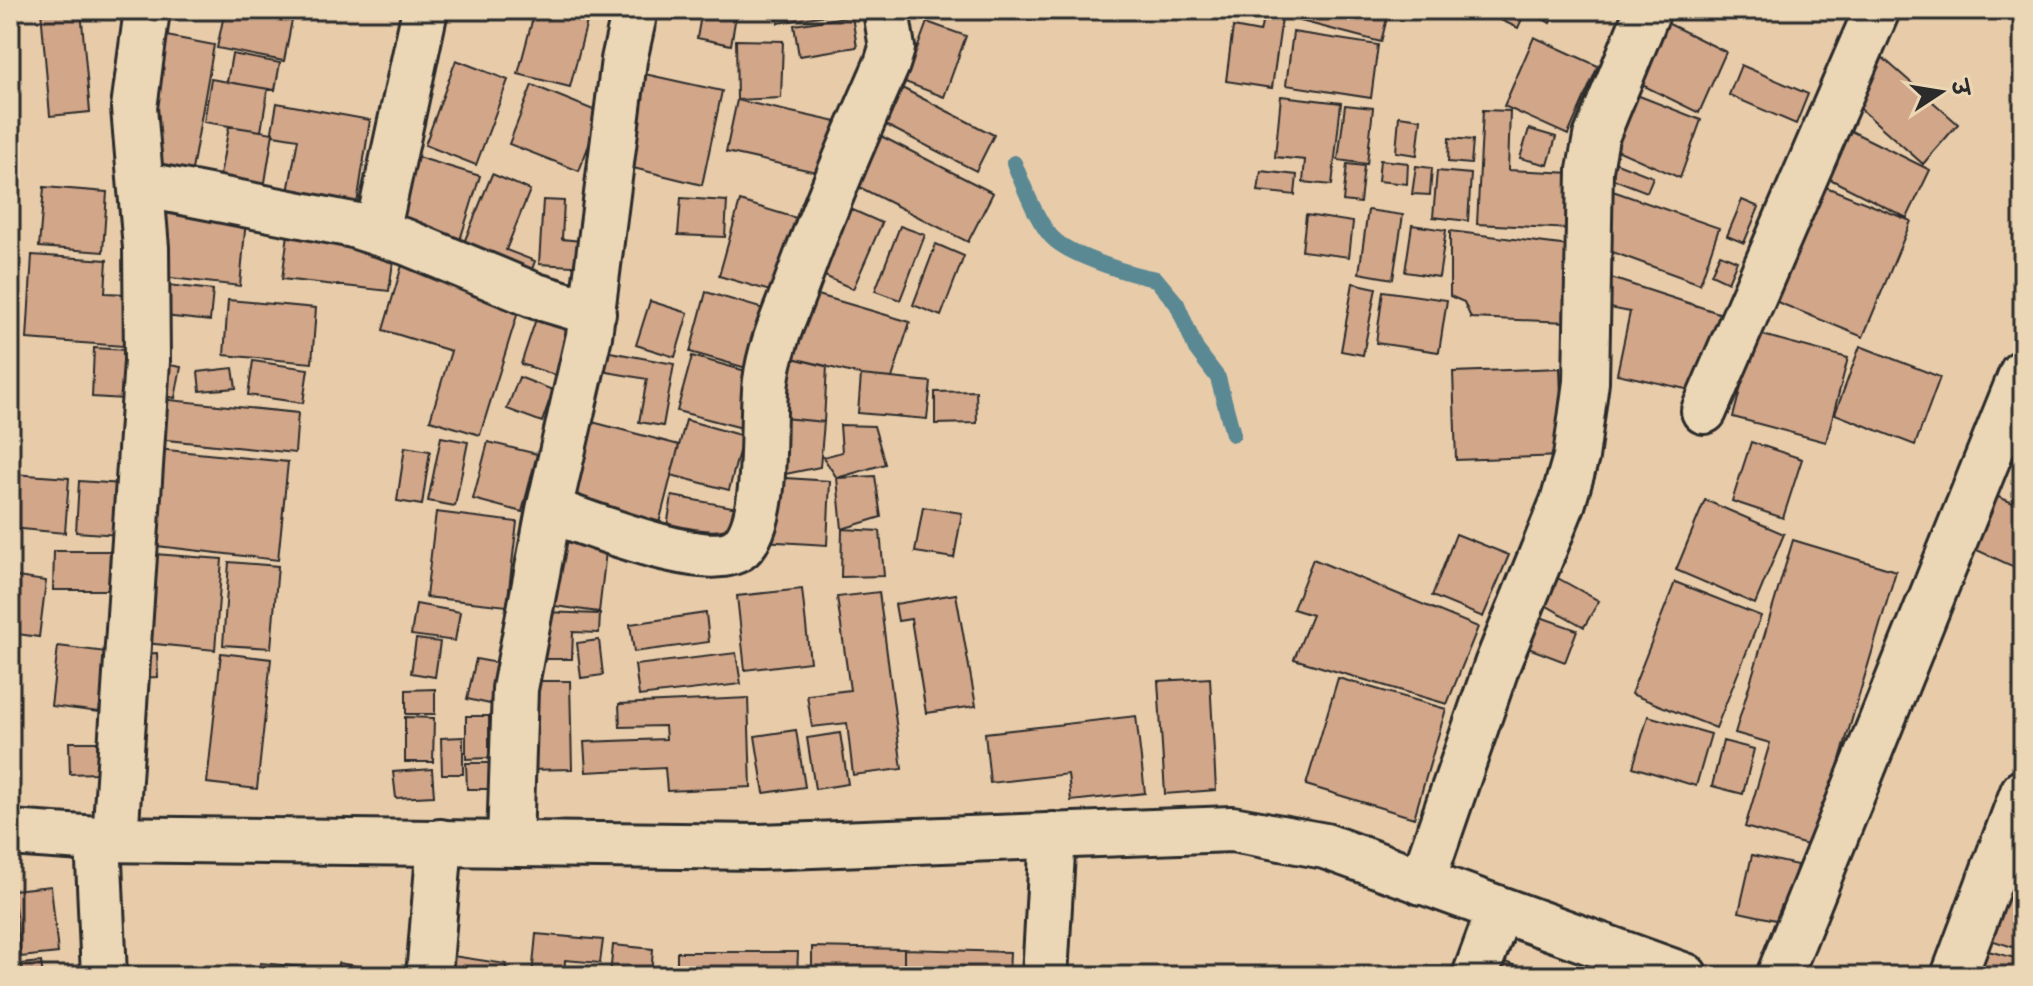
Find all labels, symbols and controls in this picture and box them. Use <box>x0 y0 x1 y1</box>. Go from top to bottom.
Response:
north arrow <box>1901 52 1981 132</box>
text: उ <box>1944 76 1975 100</box>

